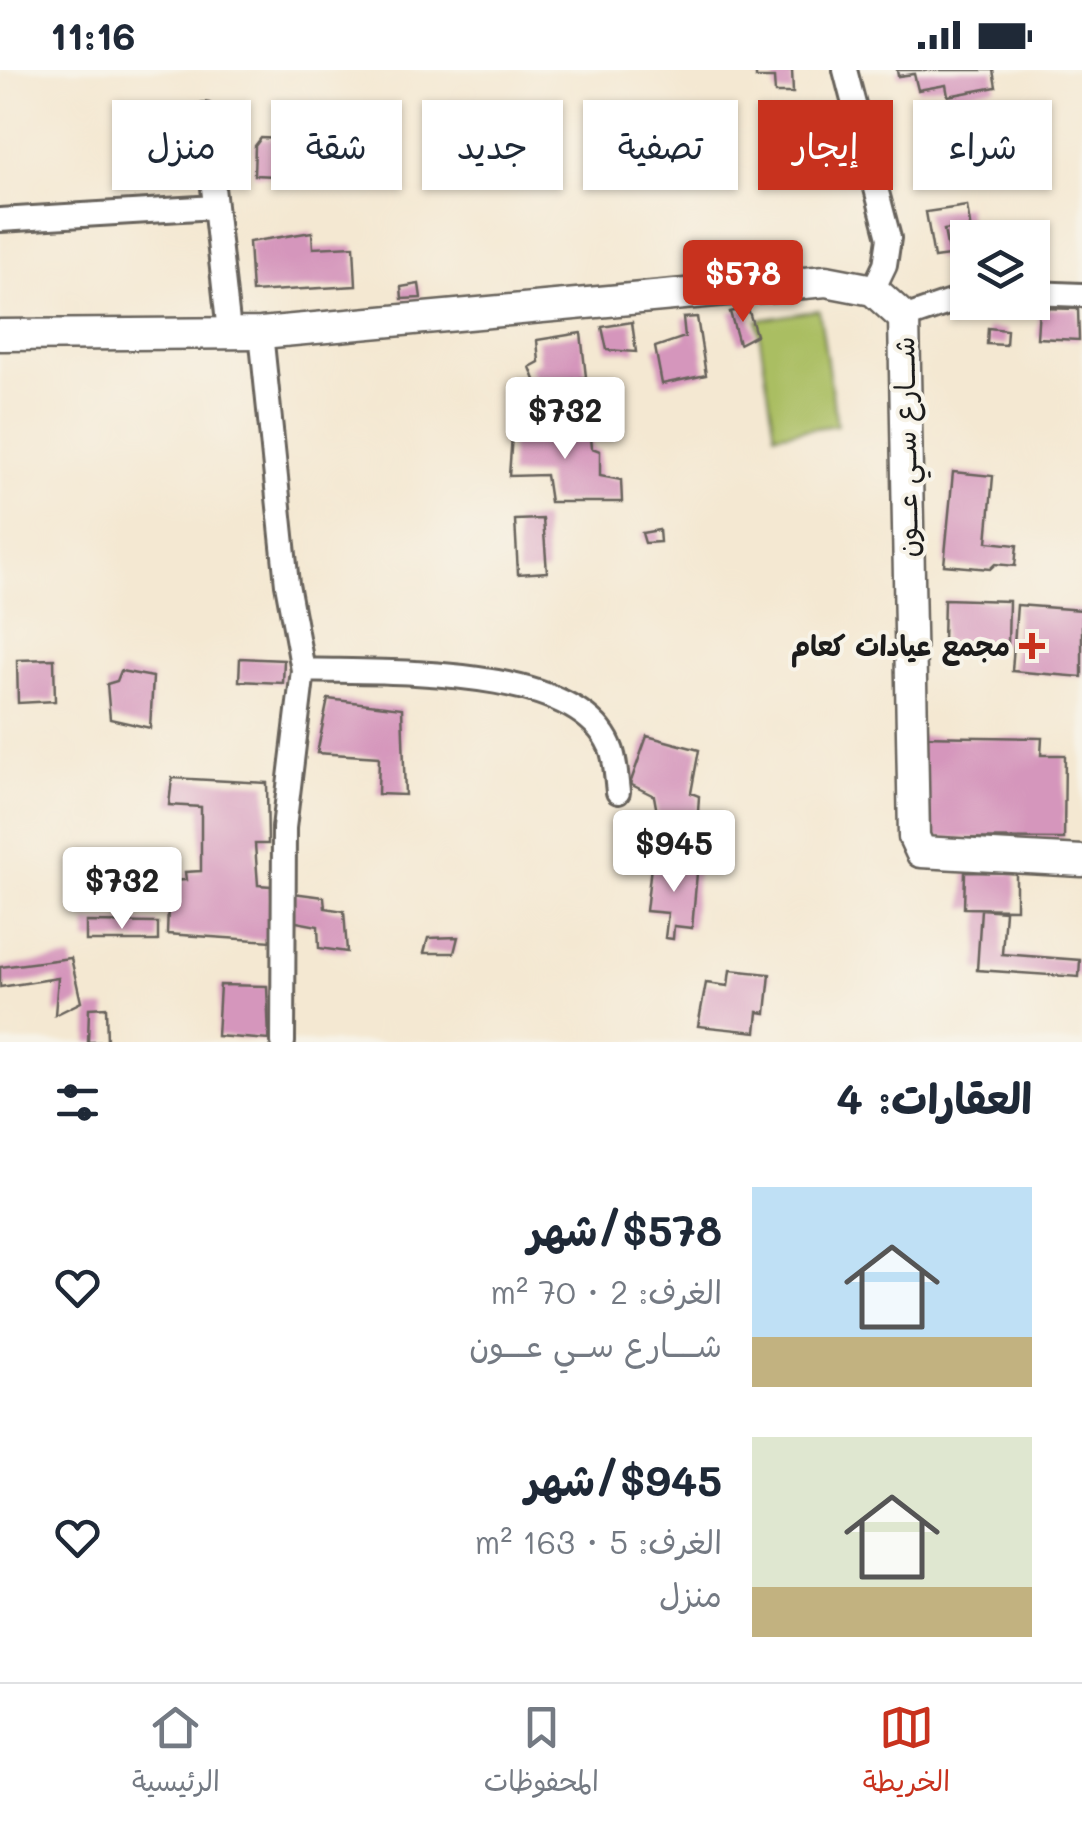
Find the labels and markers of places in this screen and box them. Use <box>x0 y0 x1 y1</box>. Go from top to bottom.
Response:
pin: $578 <box>684 240 802 325</box>
pin: $732 <box>506 377 624 462</box>
place label: مجمع عيادات كعام <box>791 627 1010 668</box>
marker: مجمع عيادات كعام <box>1019 633 1045 659</box>
pin: $945 <box>615 810 733 895</box>
pin: $732 <box>63 847 181 932</box>

